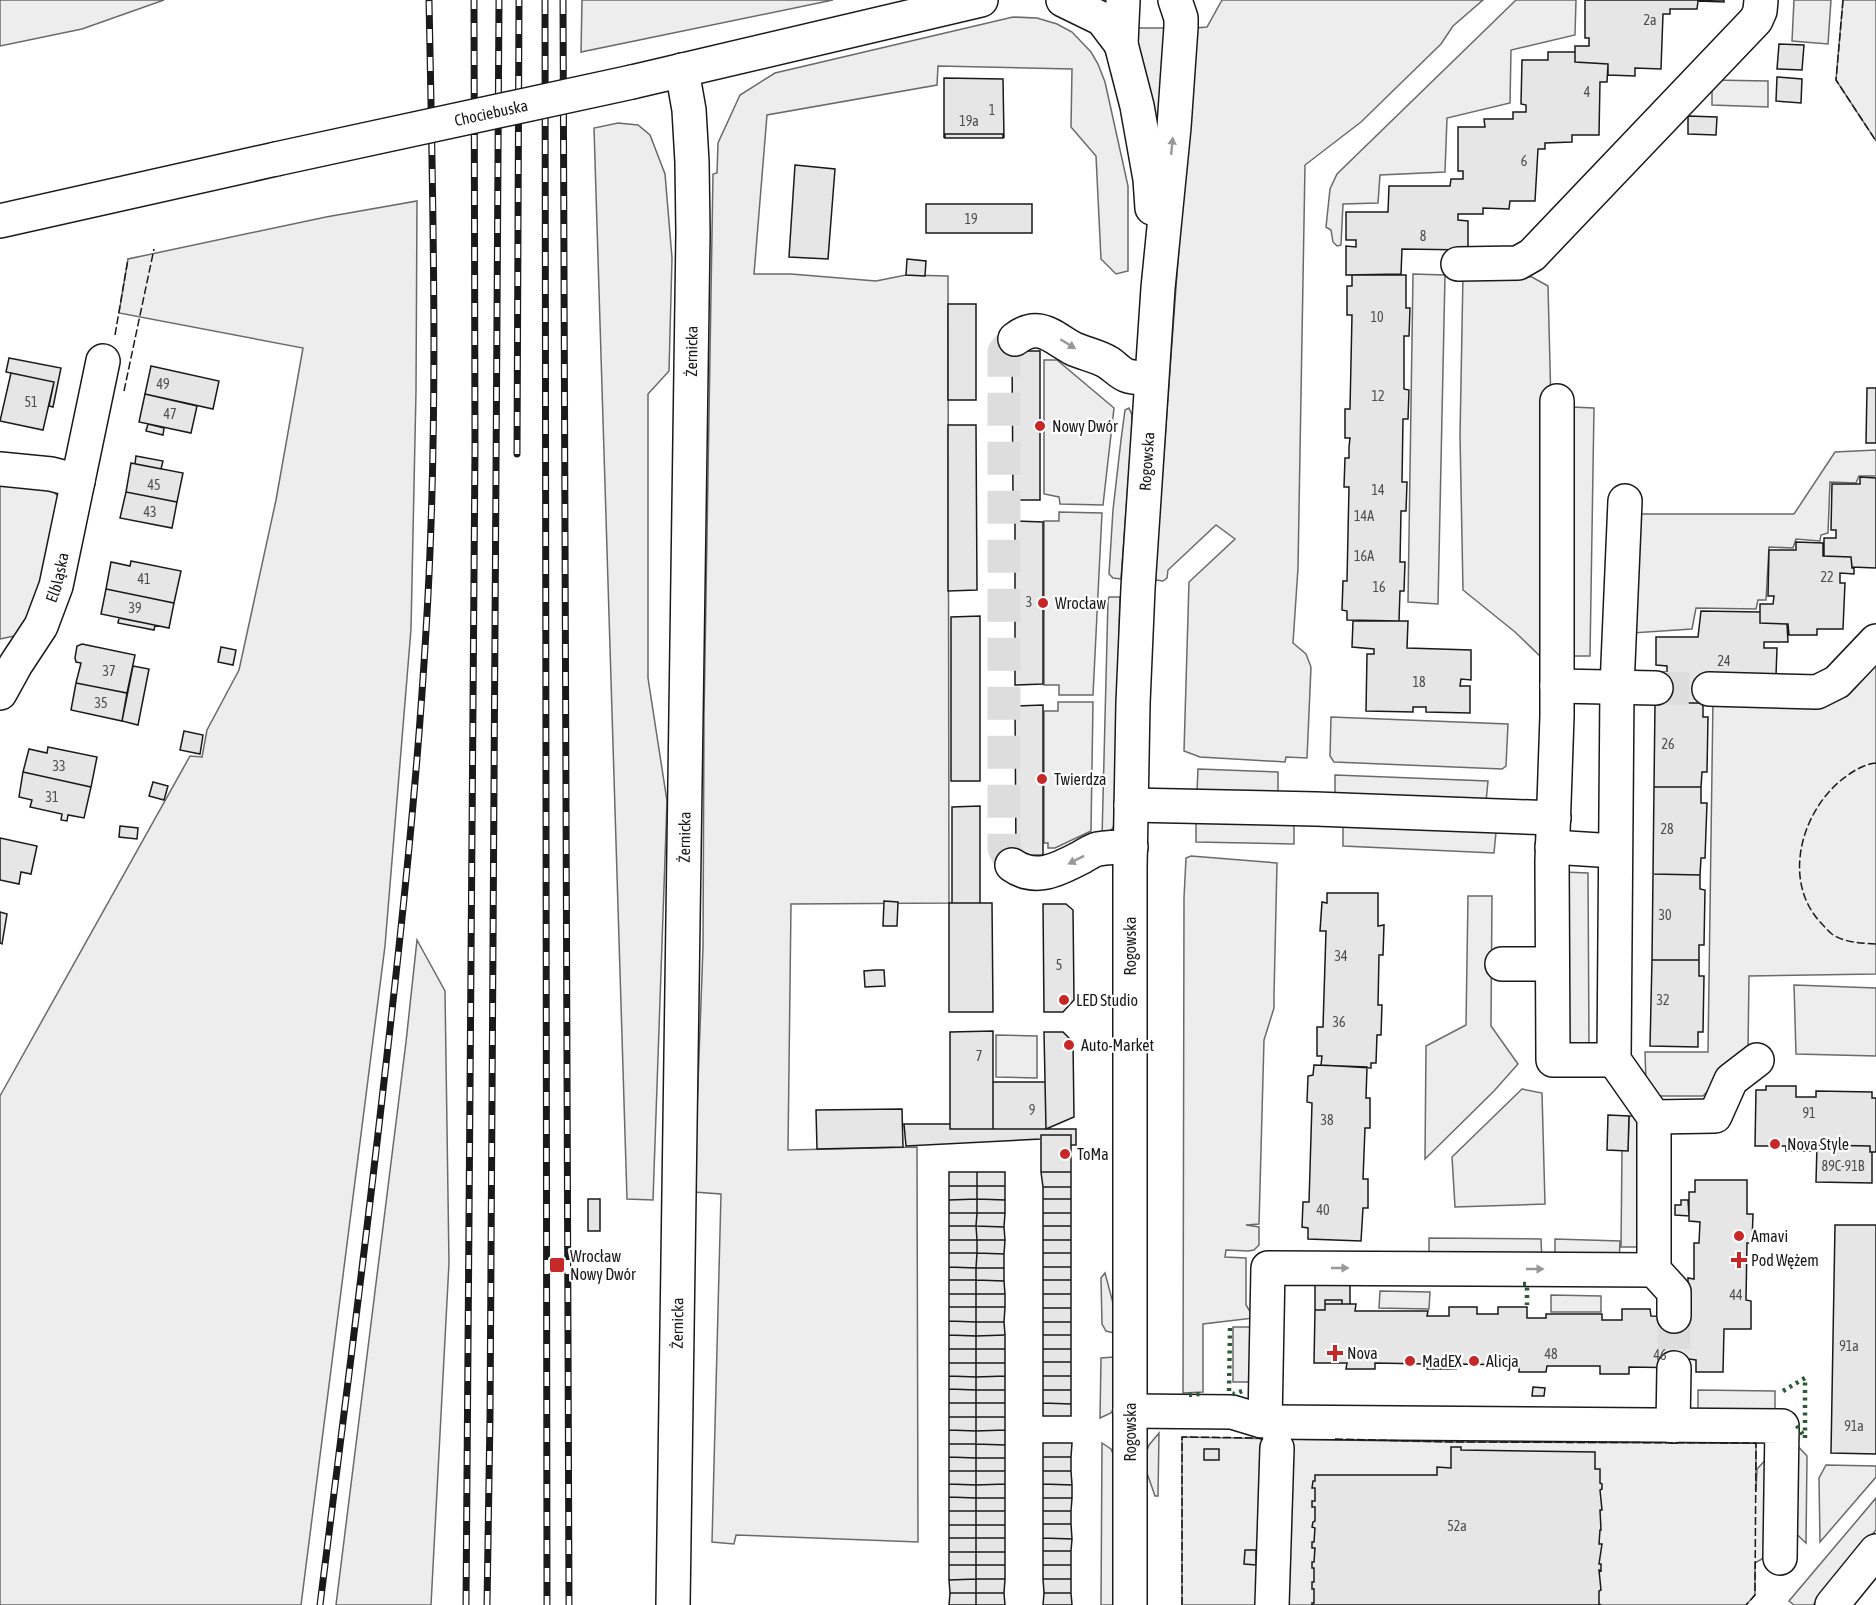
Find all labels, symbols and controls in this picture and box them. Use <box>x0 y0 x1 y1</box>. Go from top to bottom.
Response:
house number: 2a <box>1643 12 1657 28</box>
house number: 4 <box>1584 84 1591 100</box>
street label: Chociebuska <box>453 96 530 129</box>
house number: 1 <box>989 102 995 118</box>
house number: 19a <box>959 113 979 129</box>
one-way arrow <box>1167 137 1177 156</box>
house number: 6 <box>1521 153 1528 169</box>
house number: 19 <box>964 211 978 227</box>
house number: 8 <box>1420 228 1427 244</box>
house number: 10 <box>1370 309 1384 325</box>
street label: Żernicka <box>682 325 701 377</box>
one-way arrow <box>1060 339 1076 350</box>
house number: 49 <box>156 376 170 392</box>
house number: 12 <box>1371 388 1385 404</box>
house number: 51 <box>24 394 38 410</box>
house number: 47 <box>163 406 177 422</box>
place label: Nowy Dwór <box>1052 417 1118 436</box>
marker: Nowy Dwór <box>1033 419 1047 433</box>
street label: Rogowska <box>1135 431 1157 492</box>
house number: 45 <box>147 477 161 493</box>
house number: 14 <box>1371 482 1385 498</box>
house number: 43 <box>143 504 157 520</box>
house number: 14A <box>1354 508 1374 524</box>
house number: 16A <box>1354 548 1374 564</box>
street label: Elbląska <box>42 551 72 605</box>
house number: 22 <box>1820 569 1834 585</box>
house number: 41 <box>137 571 151 587</box>
house number: 16 <box>1372 579 1386 595</box>
house number: 3 <box>1026 594 1032 610</box>
place label: Wrocław <box>1055 594 1106 612</box>
marker: Wrocław <box>1036 596 1050 610</box>
house number: 39 <box>128 600 142 616</box>
house number: 24 <box>1717 653 1731 669</box>
house number: 37 <box>102 663 116 679</box>
house number: 18 <box>1412 674 1426 690</box>
house number: 35 <box>94 695 108 711</box>
house number: 26 <box>1661 736 1675 752</box>
house number: 33 <box>52 758 66 774</box>
place label: Twierdza <box>1054 770 1106 788</box>
marker: Twierdza <box>1035 772 1049 786</box>
house number: 31 <box>45 789 59 805</box>
street label: Żernicka <box>675 811 694 863</box>
house number: 28 <box>1660 821 1674 837</box>
one-way arrow <box>1067 855 1084 865</box>
house number: 30 <box>1658 907 1672 923</box>
street label: Rogowska <box>1121 916 1140 976</box>
house number: 34 <box>1334 948 1348 964</box>
house number: 5 <box>1056 957 1062 973</box>
place label: LED Studio <box>1076 991 1138 1009</box>
house number: 32 <box>1656 992 1670 1008</box>
marker: LED Studio <box>1057 993 1071 1007</box>
house number: 36 <box>1332 1014 1346 1030</box>
place label: Auto-Market <box>1081 1036 1154 1054</box>
marker: Auto-Market <box>1062 1038 1076 1052</box>
house number: 7 <box>976 1048 982 1064</box>
house number: 9 <box>1029 1102 1035 1118</box>
house number: 91 <box>1802 1105 1816 1121</box>
house number: 38 <box>1320 1112 1334 1128</box>
place label: Nova Style <box>1787 1135 1849 1154</box>
marker: Nova Style <box>1768 1137 1782 1151</box>
place label: ToMa <box>1077 1145 1109 1163</box>
marker: ToMa <box>1058 1147 1072 1161</box>
house number: 89C-91B <box>1822 1158 1865 1174</box>
house number: 40 <box>1316 1202 1330 1218</box>
place label: Amavi <box>1751 1227 1788 1245</box>
marker: Amavi <box>1732 1229 1746 1243</box>
place label: Wrocław Nowy Dwór <box>570 1247 636 1284</box>
place label: Pod Wężem <box>1751 1251 1819 1270</box>
marker: Pod Wężem <box>1732 1253 1746 1267</box>
marker: Wrocław Nowy Dwór <box>548 1256 566 1274</box>
one-way arrow <box>1331 1263 1350 1273</box>
one-way arrow <box>1526 1264 1545 1274</box>
house number: 44 <box>1729 1287 1743 1303</box>
street label: Żernicka <box>668 1297 686 1349</box>
house number: 91a <box>1839 1338 1859 1354</box>
place label: Nova <box>1347 1344 1378 1362</box>
marker: Nova <box>1328 1346 1342 1360</box>
house number: 48 <box>1544 1346 1558 1362</box>
house number: 46 <box>1653 1347 1667 1363</box>
place label: MadEX <box>1422 1352 1463 1370</box>
place label: Alicja <box>1486 1352 1519 1371</box>
marker: MadEX <box>1403 1354 1417 1368</box>
marker: Alicja <box>1467 1354 1481 1368</box>
street label: Rogowska <box>1121 1402 1140 1462</box>
house number: 91a <box>1844 1418 1864 1434</box>
house number: 52a <box>1447 1518 1467 1534</box>

